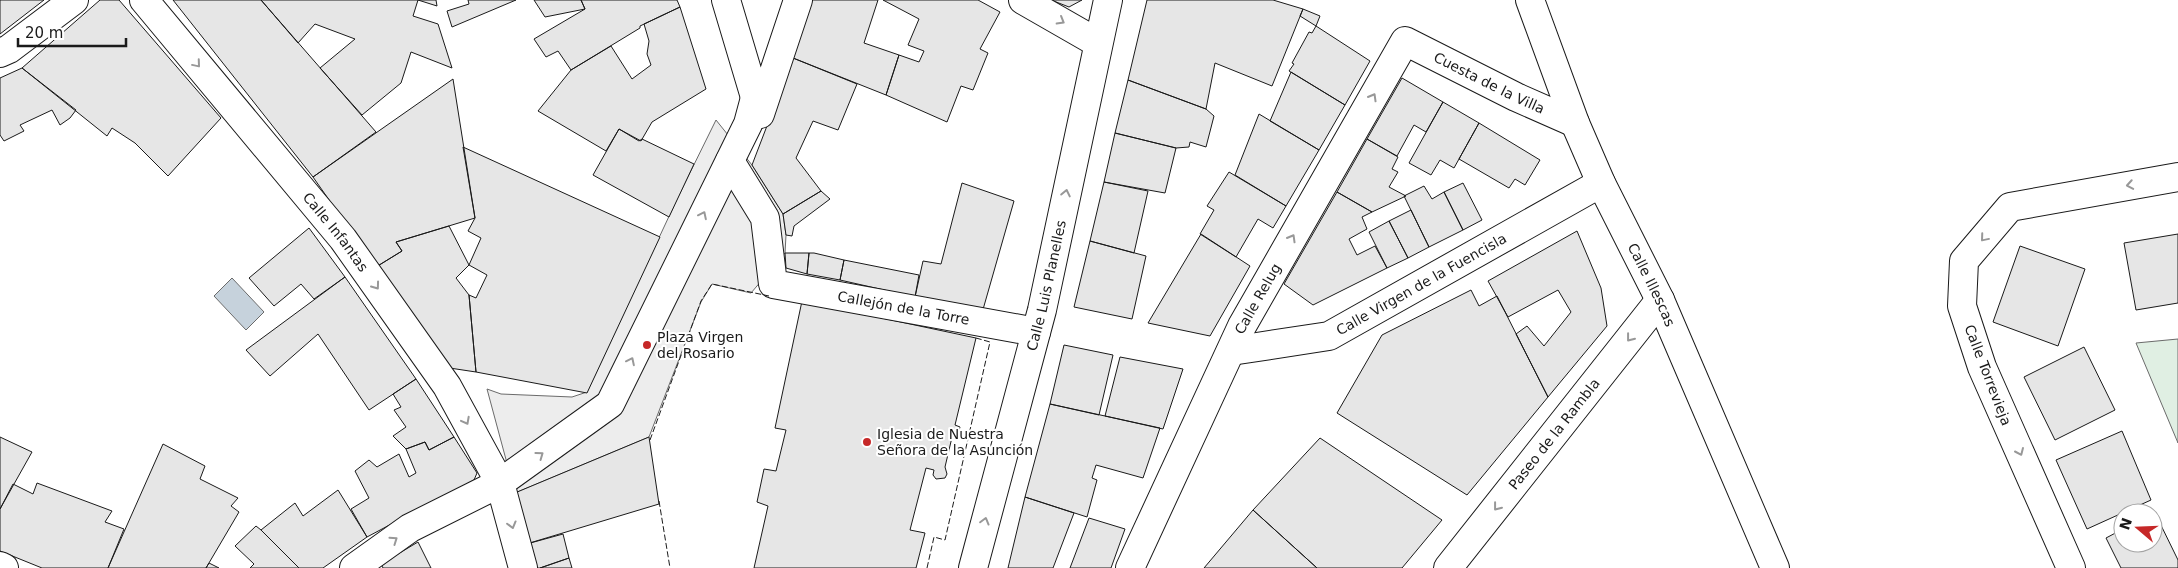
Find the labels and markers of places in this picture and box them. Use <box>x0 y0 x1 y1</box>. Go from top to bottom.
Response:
place label: Plaza Virgen del Rosario <box>657 329 743 361</box>
marker: Plaza Virgen del Rosario <box>641 339 653 351</box>
place label: Iglesia de Nuestra Señora de la Asunción <box>877 426 1033 458</box>
marker: Iglesia de Nuestra Señora de la Asunción <box>861 436 873 448</box>

